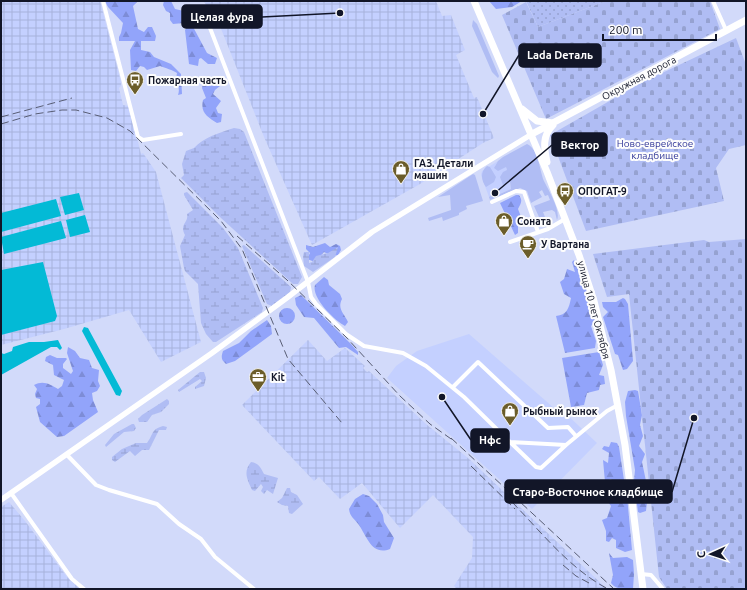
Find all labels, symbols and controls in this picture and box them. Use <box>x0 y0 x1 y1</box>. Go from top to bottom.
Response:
callout: Целая фура <box>182 5 262 28</box>
text: Целая фура <box>190 11 254 23</box>
scale bar <box>603 16 716 42</box>
text: 200 m <box>609 23 642 36</box>
callout: Lada Dеталь <box>519 44 601 67</box>
text: Lada Dеталь <box>527 49 593 61</box>
street label: Окружная дорога <box>600 54 678 102</box>
bus stop icon: Пожарная часть <box>125 70 145 95</box>
place label: Пожарная часть <box>148 75 227 86</box>
callout: Вектор <box>552 133 607 156</box>
park label: Ново-еврейское кладбище <box>617 138 693 161</box>
text: Вектор <box>561 139 600 151</box>
place label: ГАЗ. Детали машин <box>414 158 473 181</box>
shop icon: ГАЗ. Детали машин <box>391 159 411 184</box>
bus stop icon: ОПОГАТ-9 <box>555 181 575 206</box>
place label: ОПОГАТ-9 <box>578 186 627 197</box>
shop icon: Соната <box>494 211 514 236</box>
place label: Соната <box>517 216 551 227</box>
cafe icon: У Вартана <box>518 234 538 259</box>
place label: У Вартана <box>541 239 590 250</box>
street label: улица 10 лет Октября <box>576 260 612 360</box>
office icon: Kit <box>248 367 268 392</box>
place label: Kit <box>271 372 286 383</box>
shop icon: Рыбный рынок <box>500 401 520 426</box>
place label: Рыбный рынок <box>523 406 598 417</box>
callout: Нфс <box>471 429 509 452</box>
text: Нфс <box>479 434 502 446</box>
callout: Старо-Восточное кладбище <box>505 480 672 503</box>
text: Старо-Восточное кладбище <box>513 486 663 498</box>
north arrow <box>691 534 731 574</box>
text: С <box>695 551 707 558</box>

